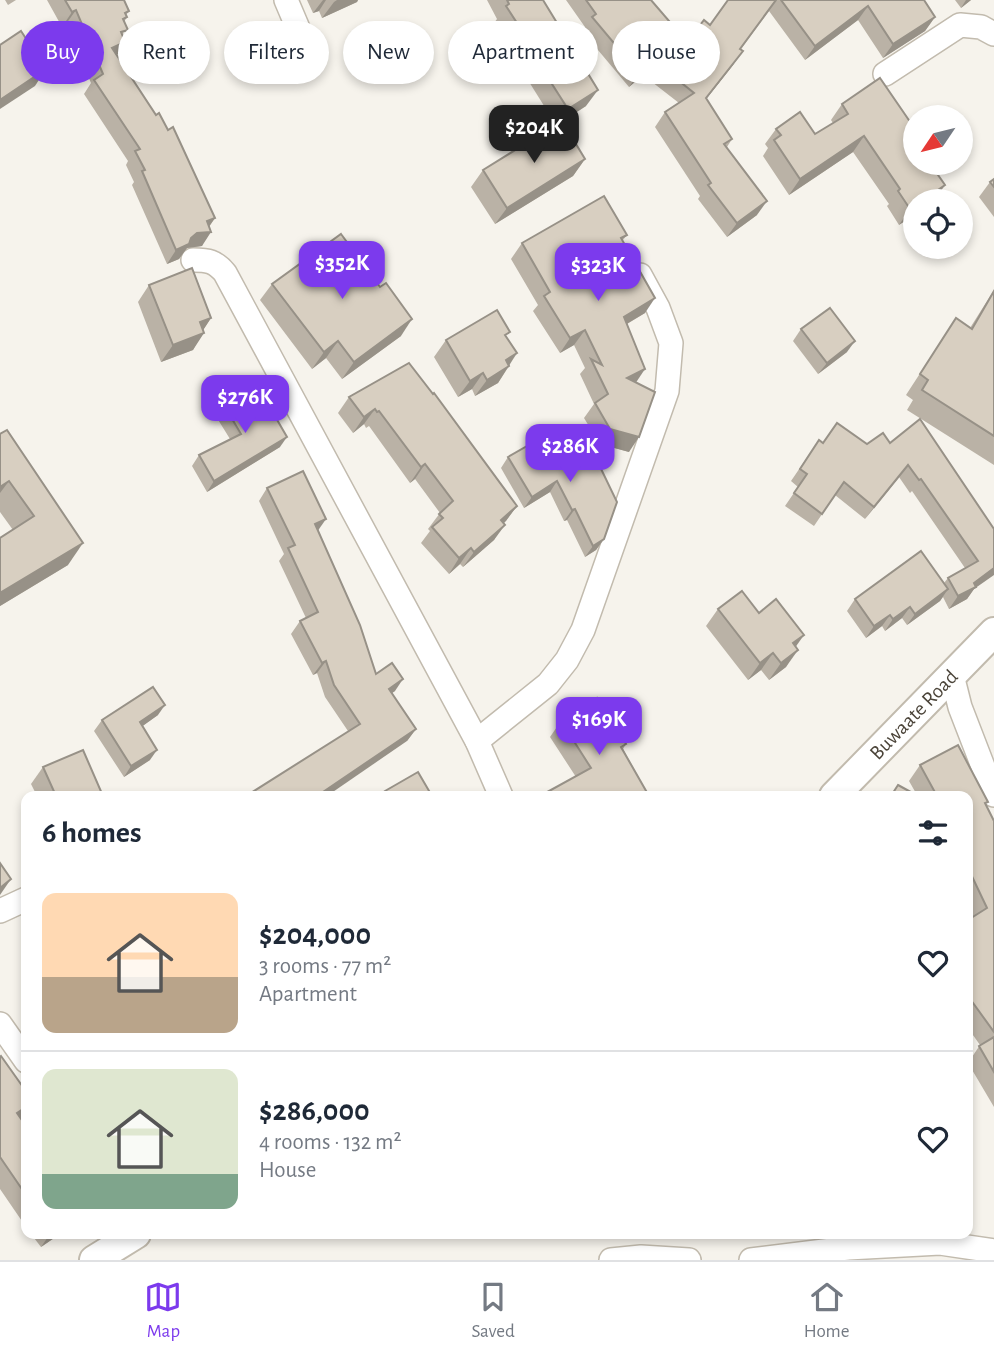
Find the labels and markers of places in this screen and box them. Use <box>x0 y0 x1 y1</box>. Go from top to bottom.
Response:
pin: $204K <box>485 106 583 165</box>
pin: $352K <box>293 242 391 301</box>
pin: $323K <box>549 244 647 303</box>
pin: $276K <box>196 376 294 435</box>
pin: $286K <box>521 424 619 484</box>
pin: $169K <box>550 698 648 757</box>

